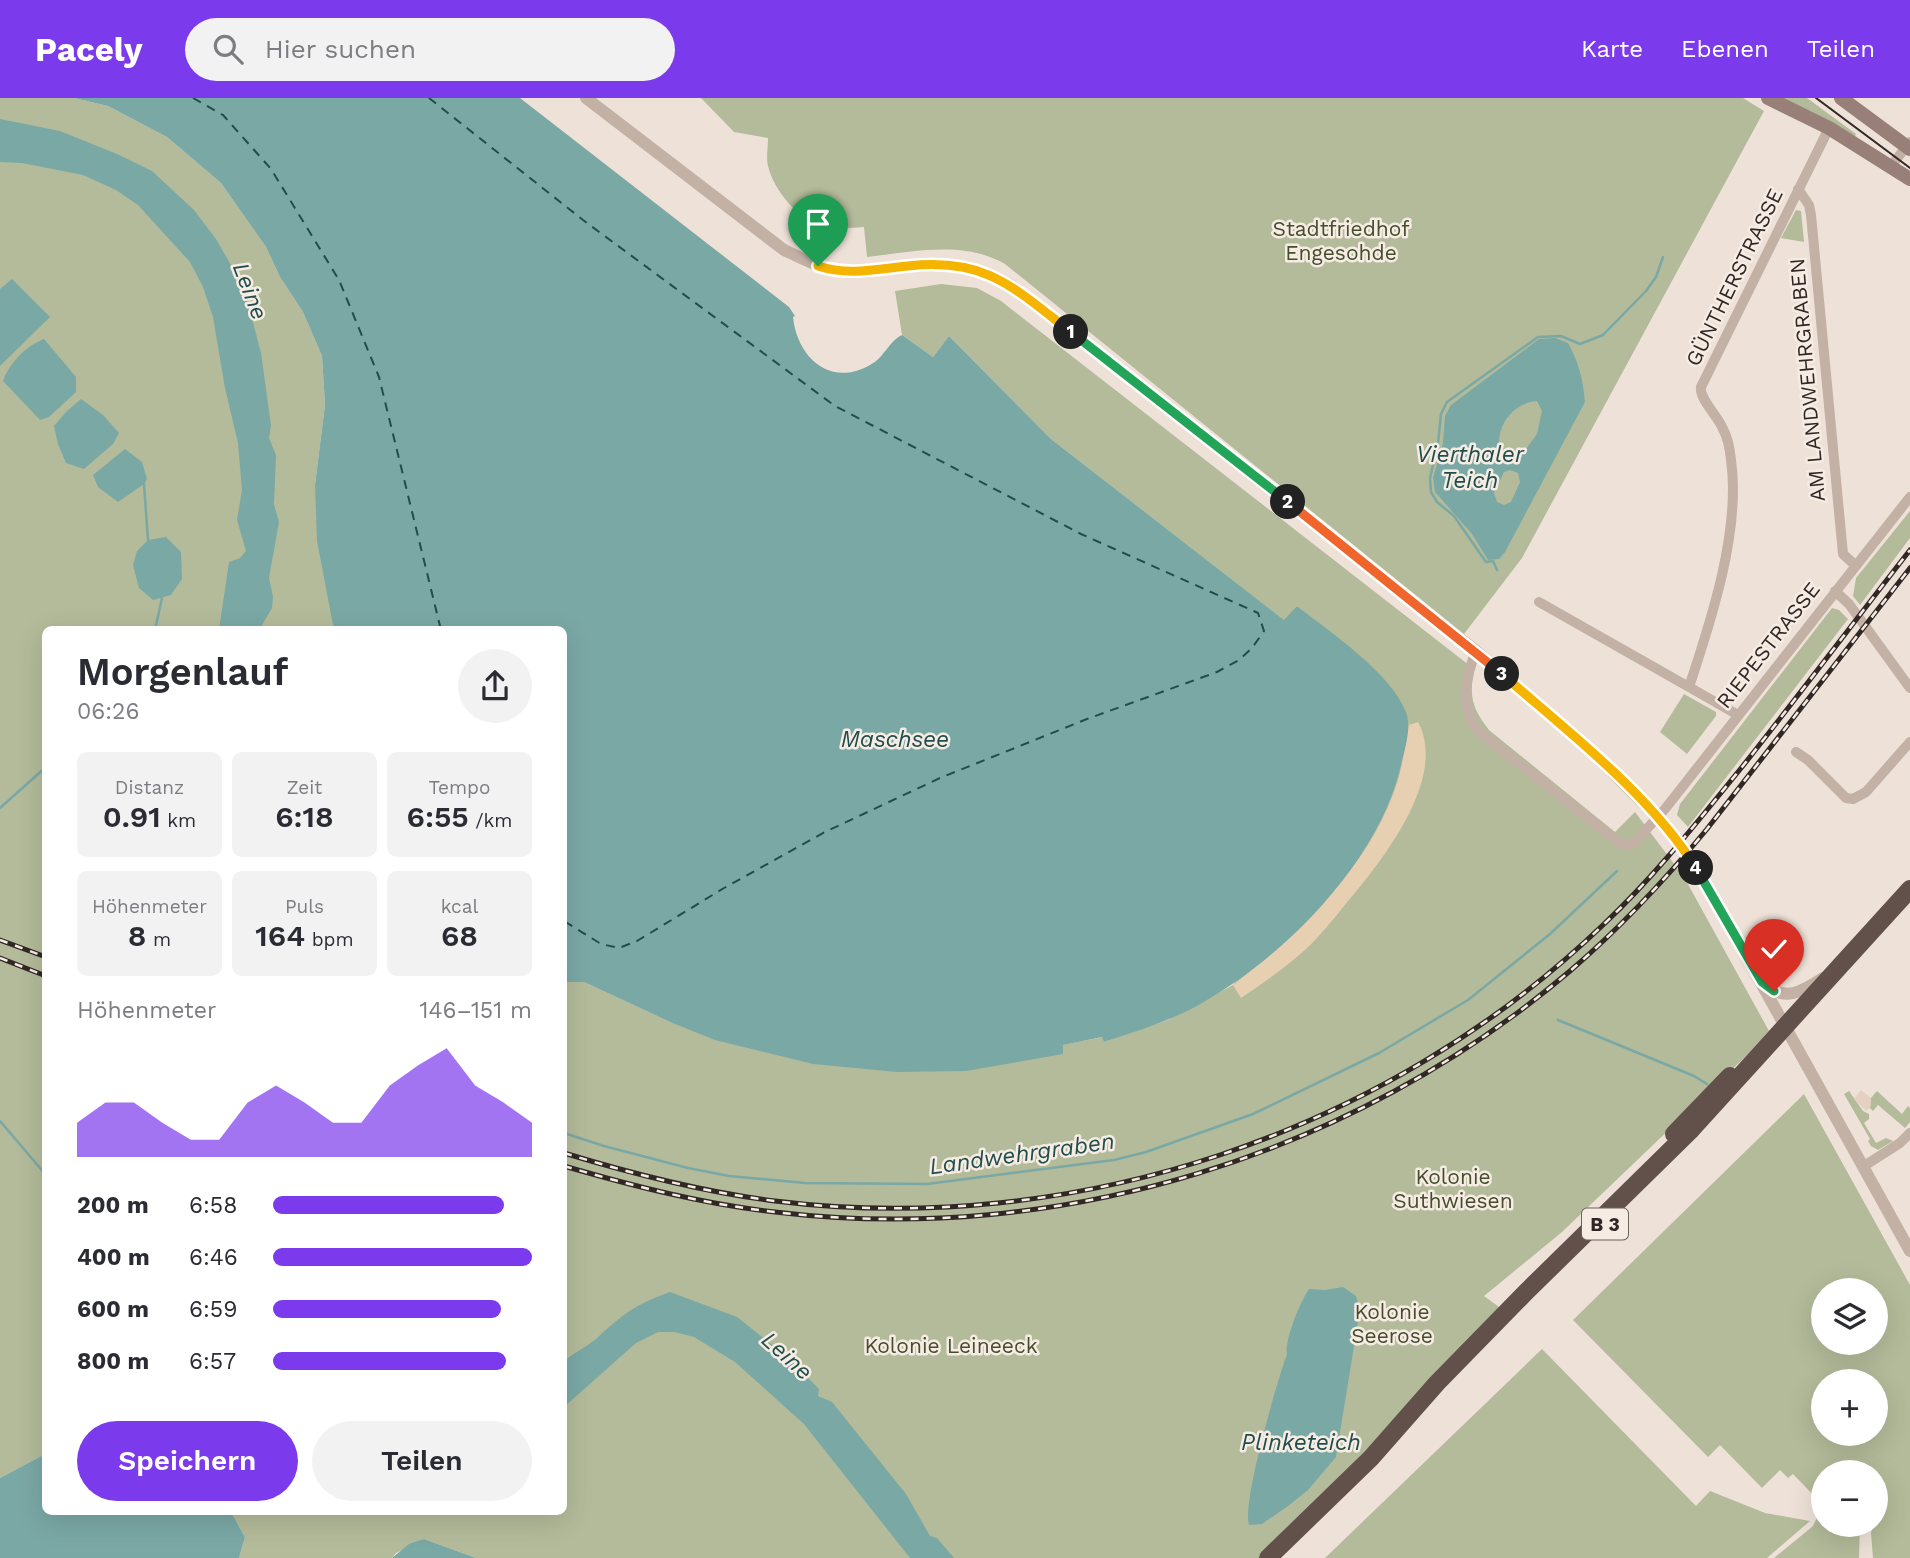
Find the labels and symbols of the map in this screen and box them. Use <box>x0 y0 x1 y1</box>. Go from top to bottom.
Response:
street label: GÜNTHERSTRASSE <box>1680 184 1788 370</box>
pin <box>788 194 848 266</box>
park label: Stadtfriedhof Engesohde <box>1272 216 1410 265</box>
street label: AM LANDWEHRGRABEN <box>1784 257 1830 503</box>
water label: Leine <box>227 259 273 323</box>
pin: 1 <box>1054 314 1088 350</box>
water label: Vierthaler Teich <box>1416 441 1525 494</box>
pin: 2 <box>1270 484 1306 520</box>
street label: RIEPESTRASSE <box>1711 577 1825 713</box>
pin: 3 <box>1484 656 1520 692</box>
water label: Maschsee <box>841 726 949 753</box>
pin: 4 <box>1678 850 1714 886</box>
pin <box>1744 919 1804 991</box>
water label: Landwehrgraben <box>928 1128 1116 1180</box>
park label: Kolonie Suthwiesen <box>1393 1164 1513 1213</box>
road number: B 3 <box>1582 1208 1628 1240</box>
park label: Kolonie Seerose <box>1351 1299 1433 1348</box>
water label: Leine <box>756 1326 818 1386</box>
park label: Kolonie Leineeck <box>864 1333 1038 1358</box>
water label: Plinketeich <box>1241 1429 1361 1456</box>

